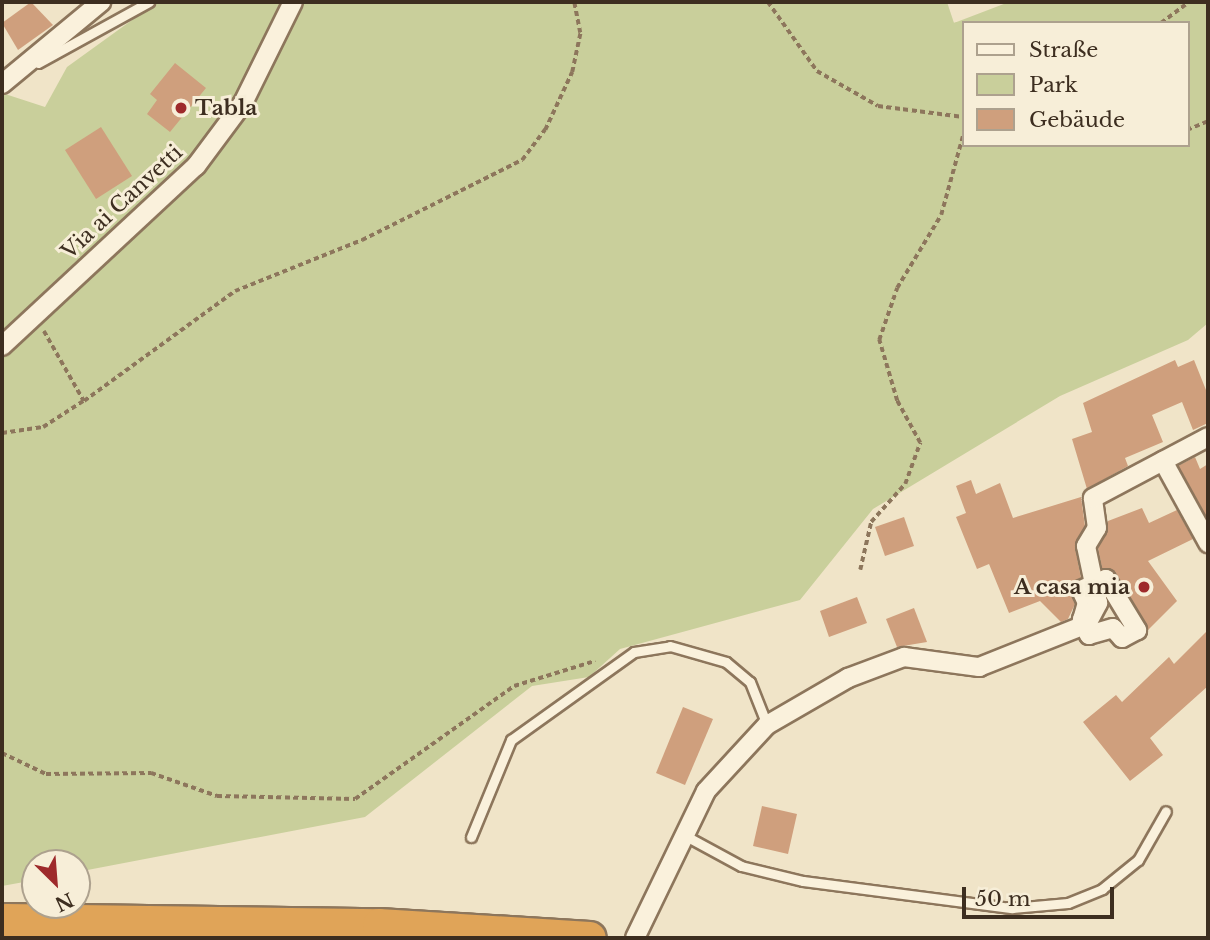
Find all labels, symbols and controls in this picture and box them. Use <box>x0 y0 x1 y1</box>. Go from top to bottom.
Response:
legend <box>962 21 1189 147</box>
text: Straße <box>1029 37 1098 63</box>
text: Park <box>1029 72 1078 98</box>
place label: Tabla <box>195 95 257 121</box>
marker: Tabla <box>173 100 189 116</box>
text: Gebäude <box>1029 107 1125 133</box>
street label: Via ai Canvetti <box>56 140 188 264</box>
place label: A casa mia <box>1013 574 1130 600</box>
marker: A casa mia <box>1136 579 1152 595</box>
north arrow <box>21 849 91 919</box>
scale bar <box>965 874 1117 918</box>
text: 50 m <box>975 886 1030 912</box>
text: N <box>51 887 77 916</box>

